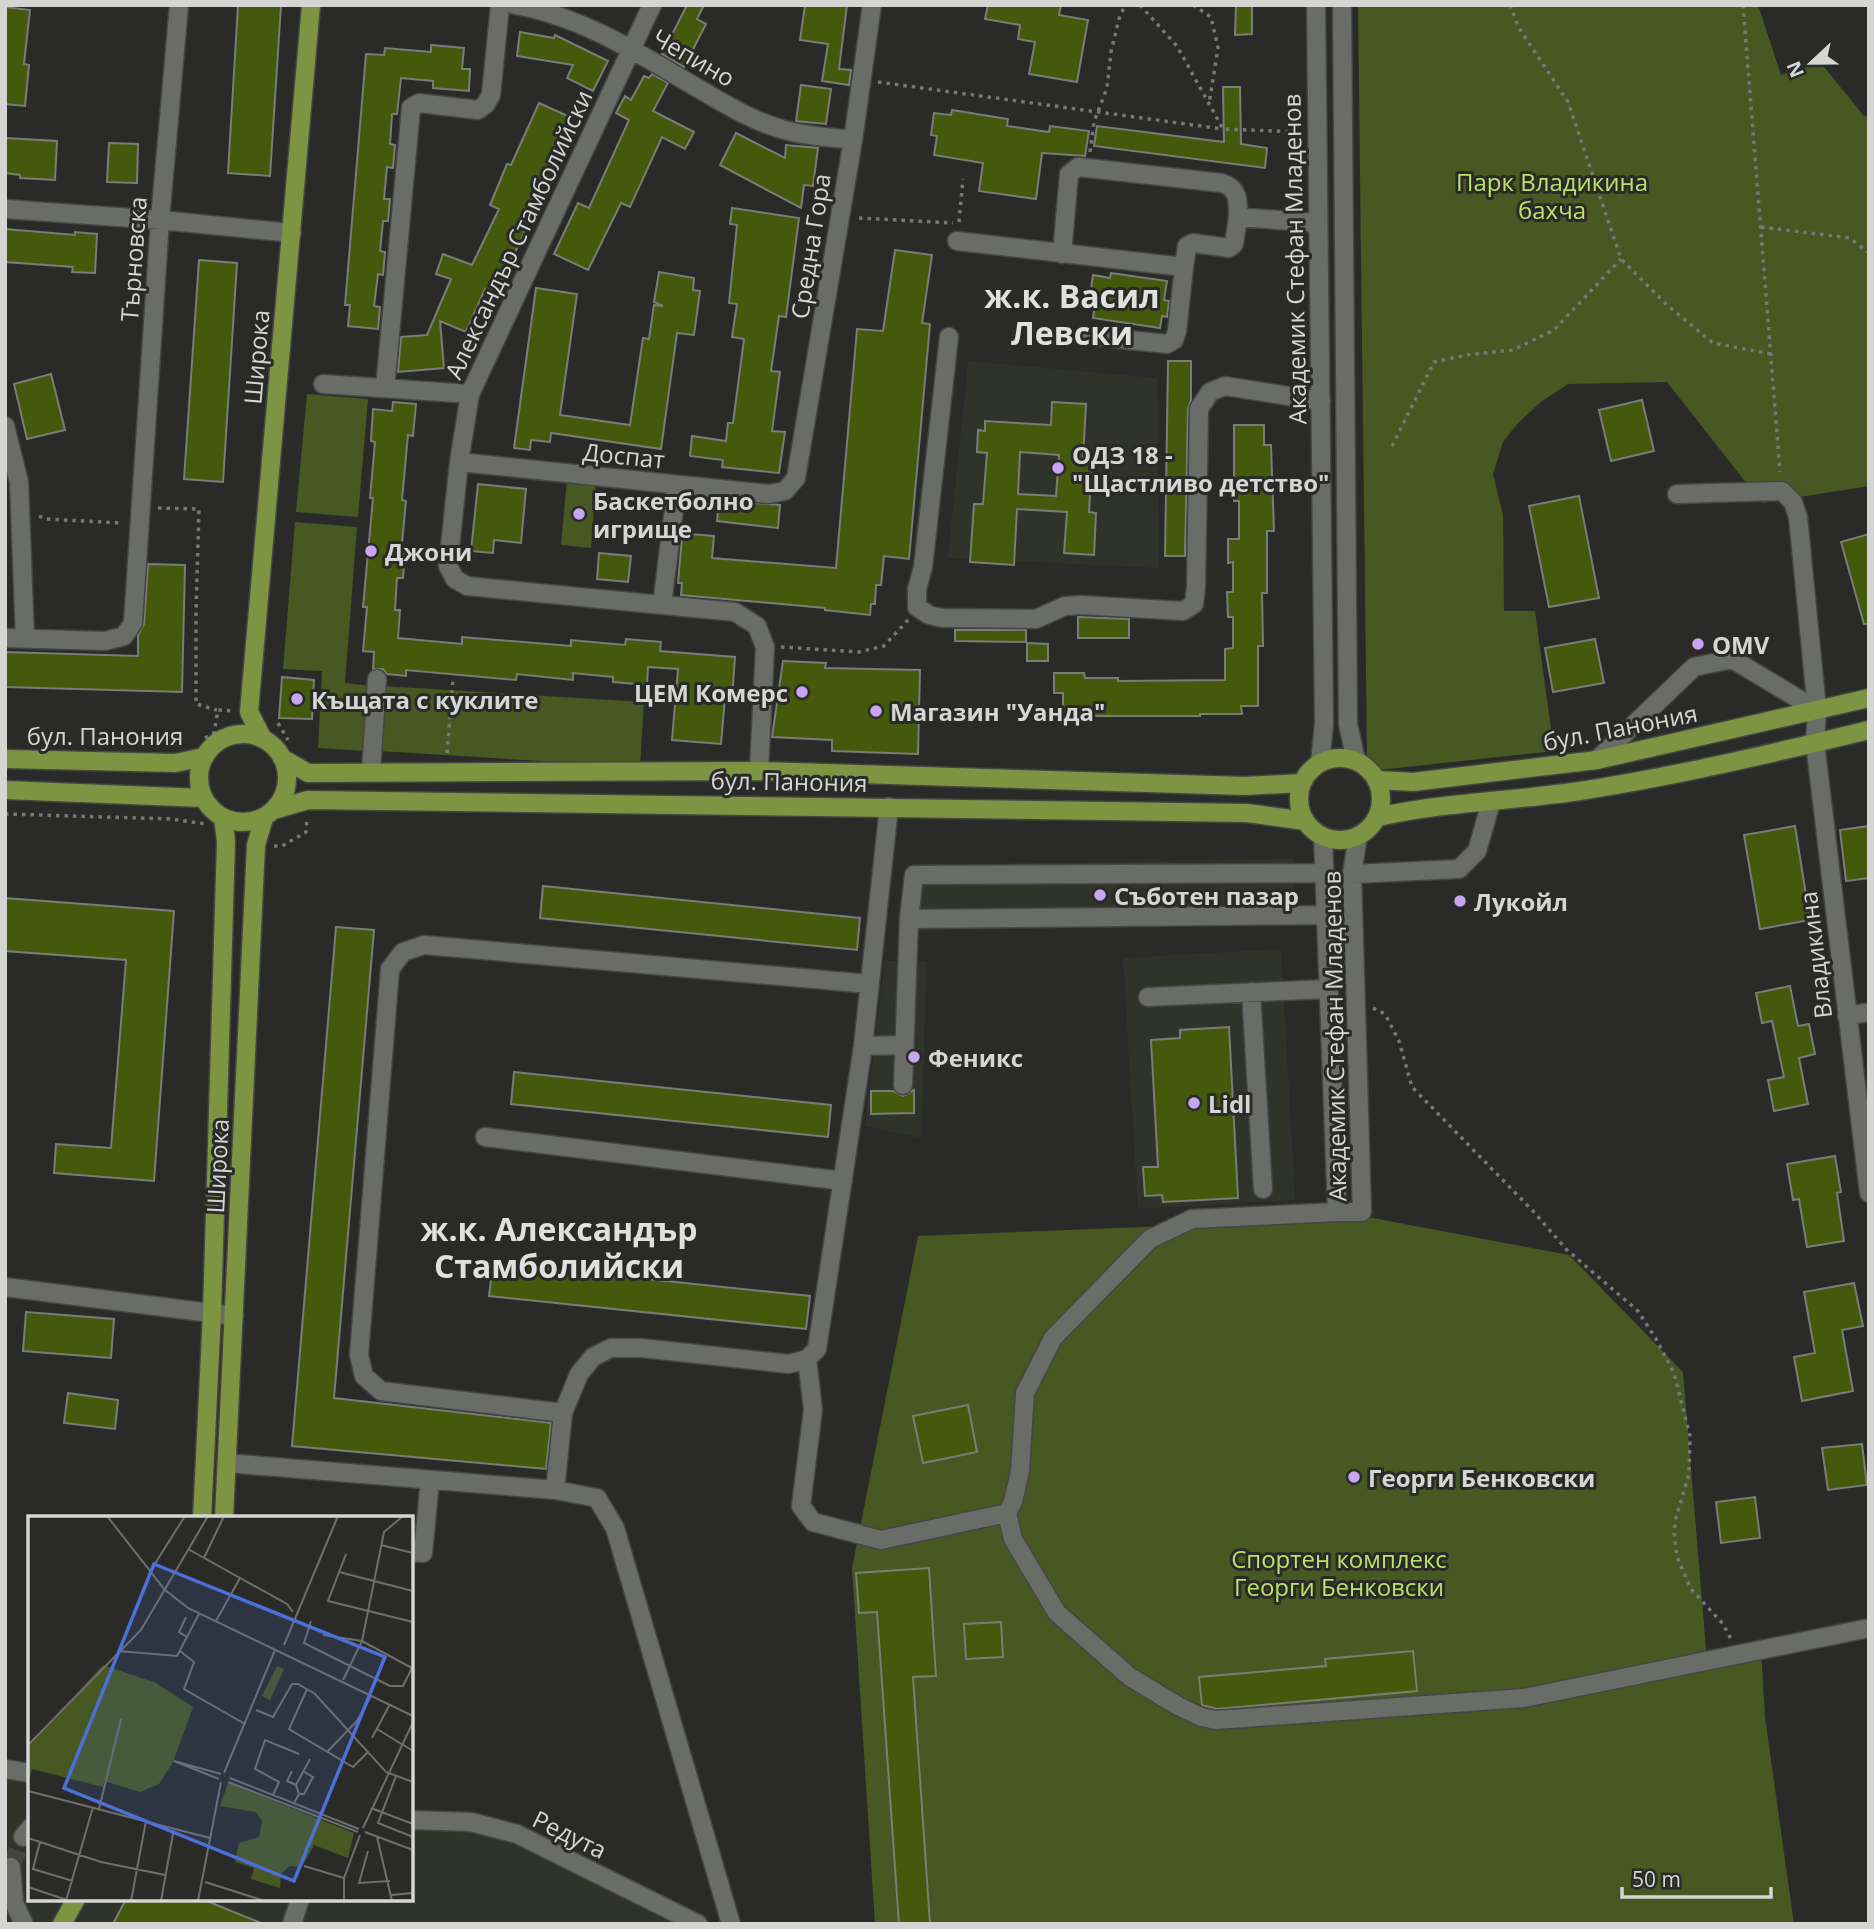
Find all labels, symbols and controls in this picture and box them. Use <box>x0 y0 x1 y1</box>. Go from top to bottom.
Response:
street label: Чепино <box>647 20 741 94</box>
north arrow <box>1776 28 1846 98</box>
text: N <box>1780 57 1810 81</box>
street label: Александър Стамболийски <box>436 84 600 384</box>
street label: Академик Стефан Младенов <box>1275 93 1313 425</box>
park label: Парк Владикина бахча <box>1456 165 1648 226</box>
street label: Средна Гора <box>782 171 838 321</box>
street label: Търновска <box>112 195 154 323</box>
district label: ж.к. Васил Левски <box>984 274 1160 354</box>
street label: Широка <box>235 308 277 406</box>
street label: Доспат <box>582 434 666 476</box>
place label: ОДЗ 18 - "Щастливо детство" <box>1072 438 1329 499</box>
marker: ОДЗ 18 - "Щастливо детство" <box>1050 460 1066 476</box>
place label: Баскетболно игрище <box>593 484 754 545</box>
marker: Баскетболно игрище <box>571 506 587 522</box>
place label: Джони <box>385 535 472 568</box>
marker: Джони <box>363 543 379 559</box>
place label: OMV <box>1712 628 1770 661</box>
marker: OMV <box>1690 636 1706 652</box>
place label: ЦЕМ Комерс <box>634 676 788 709</box>
place label: Къщата с куклите <box>311 683 538 716</box>
marker: ЦЕМ Комерс <box>794 684 810 700</box>
marker: Къщата с куклите <box>289 691 305 707</box>
place label: Магазин "Уанда" <box>890 695 1105 728</box>
street label: бул. Панония <box>1540 696 1700 758</box>
marker: Магазин "Уанда" <box>868 703 884 719</box>
street label: бул. Панония <box>27 719 183 752</box>
street label: бул. Панония <box>710 763 868 799</box>
street label: Академик Стефан Младенов <box>1315 870 1353 1202</box>
place label: Съботен пазар <box>1114 879 1299 912</box>
place label: Лукойл <box>1474 885 1568 918</box>
marker: Съботен пазар <box>1092 887 1108 903</box>
street label: Владикина <box>1791 890 1839 1020</box>
marker: Лукойл <box>1452 893 1468 909</box>
place label: Феникс <box>928 1041 1023 1074</box>
marker: Феникс <box>906 1049 922 1065</box>
place label: Lidl <box>1208 1087 1251 1120</box>
marker: Lidl <box>1186 1095 1202 1111</box>
street label: Широка <box>198 1118 236 1214</box>
district label: ж.к. Александър Стамболийски <box>421 1207 697 1287</box>
place label: Георги Бенковски <box>1368 1461 1595 1494</box>
marker: Георги Бенковски <box>1346 1469 1362 1485</box>
inset map <box>28 1516 413 1901</box>
park label: Спортен комплекс Георги Бенковски <box>1231 1542 1447 1603</box>
street label: Редута <box>528 1802 612 1866</box>
scale bar <box>1622 1856 1771 1900</box>
text: 50 m <box>1632 1865 1681 1893</box>

